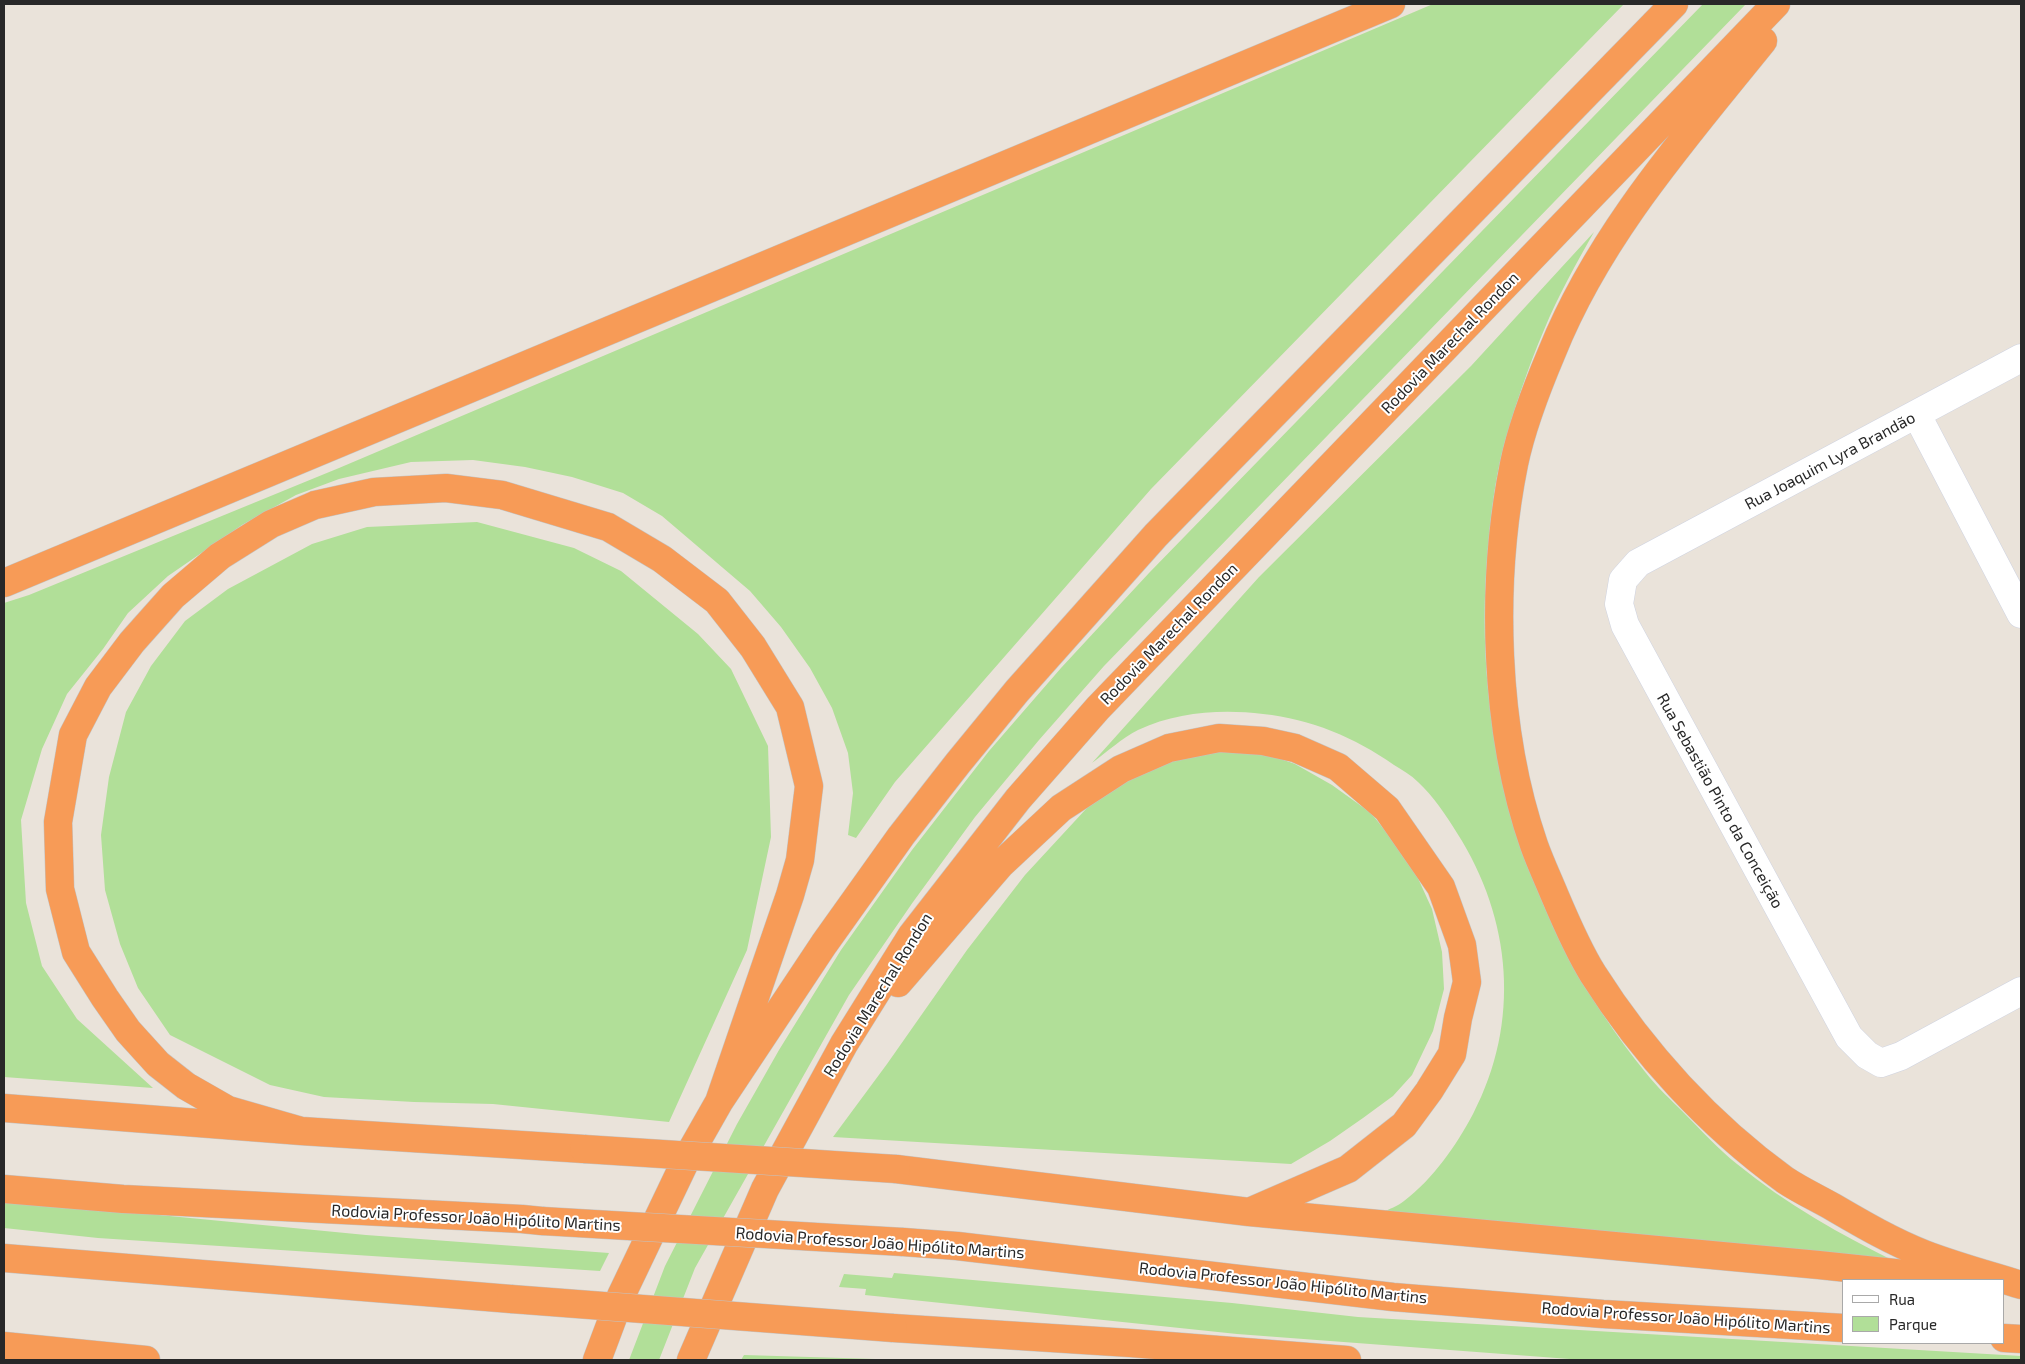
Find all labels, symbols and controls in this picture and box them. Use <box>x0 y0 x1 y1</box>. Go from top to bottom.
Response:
street label: Rodovia Marechal Rondon <box>1377 268 1523 418</box>
street label: Rua Joaquim Lyra Brandão <box>1741 408 1919 514</box>
street label: Rodovia Marechal Rondon <box>1096 559 1242 709</box>
street label: Rua Sebastião Pinto da Conceição <box>1653 690 1787 912</box>
street label: Rodovia Marechal Rondon <box>820 910 936 1080</box>
street label: Rodovia Professor João Hipólito Martins <box>331 1201 621 1235</box>
street label: Rodovia Professor João Hipólito Martins <box>735 1223 1025 1263</box>
street label: Rodovia Professor João Hipólito Martins <box>1138 1258 1428 1308</box>
legend <box>1842 1279 2005 1344</box>
text: Rua <box>1889 1290 1915 1308</box>
street label: Rodovia Professor João Hipólito Martins <box>1541 1298 1831 1338</box>
text: Parque <box>1889 1315 1937 1333</box>

